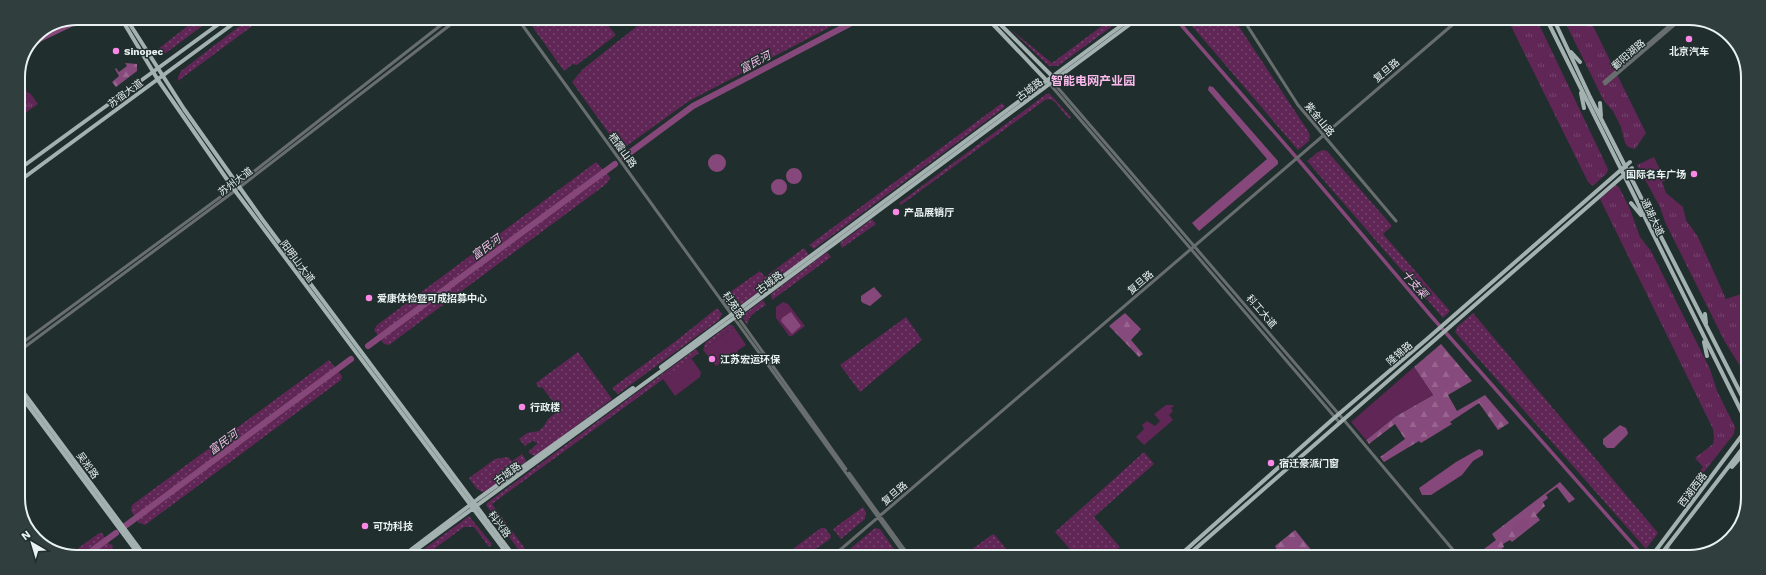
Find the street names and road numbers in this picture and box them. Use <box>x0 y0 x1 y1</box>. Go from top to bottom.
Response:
street label: 鄱阳湖路 <box>1610 37 1647 72</box>
street label: 复旦路 <box>1371 57 1401 84</box>
street label: 古城路 <box>1014 76 1045 103</box>
street label: 苏宿大道 <box>106 77 145 110</box>
street label: 紫金山路 <box>1303 100 1336 138</box>
street label: 栖霞山路 <box>606 131 639 170</box>
street label: 苏州大道 <box>216 165 255 198</box>
street label: 通湖大道 <box>1639 197 1666 238</box>
street label: 阳明山大道 <box>278 238 317 285</box>
street label: 复旦路 <box>1125 268 1155 296</box>
street label: 古城路 <box>754 269 785 296</box>
street label: 科苑路 <box>721 290 747 321</box>
street label: 科工大道 <box>1244 293 1279 330</box>
street label: 隆锦路 <box>1384 340 1414 367</box>
street label: 吴淞路 <box>74 450 101 481</box>
street label: 古城路 <box>492 460 523 487</box>
street label: 西湖西路 <box>1676 470 1709 509</box>
street label: 复旦路 <box>879 479 909 507</box>
street label: 科兴路 <box>486 509 513 540</box>

